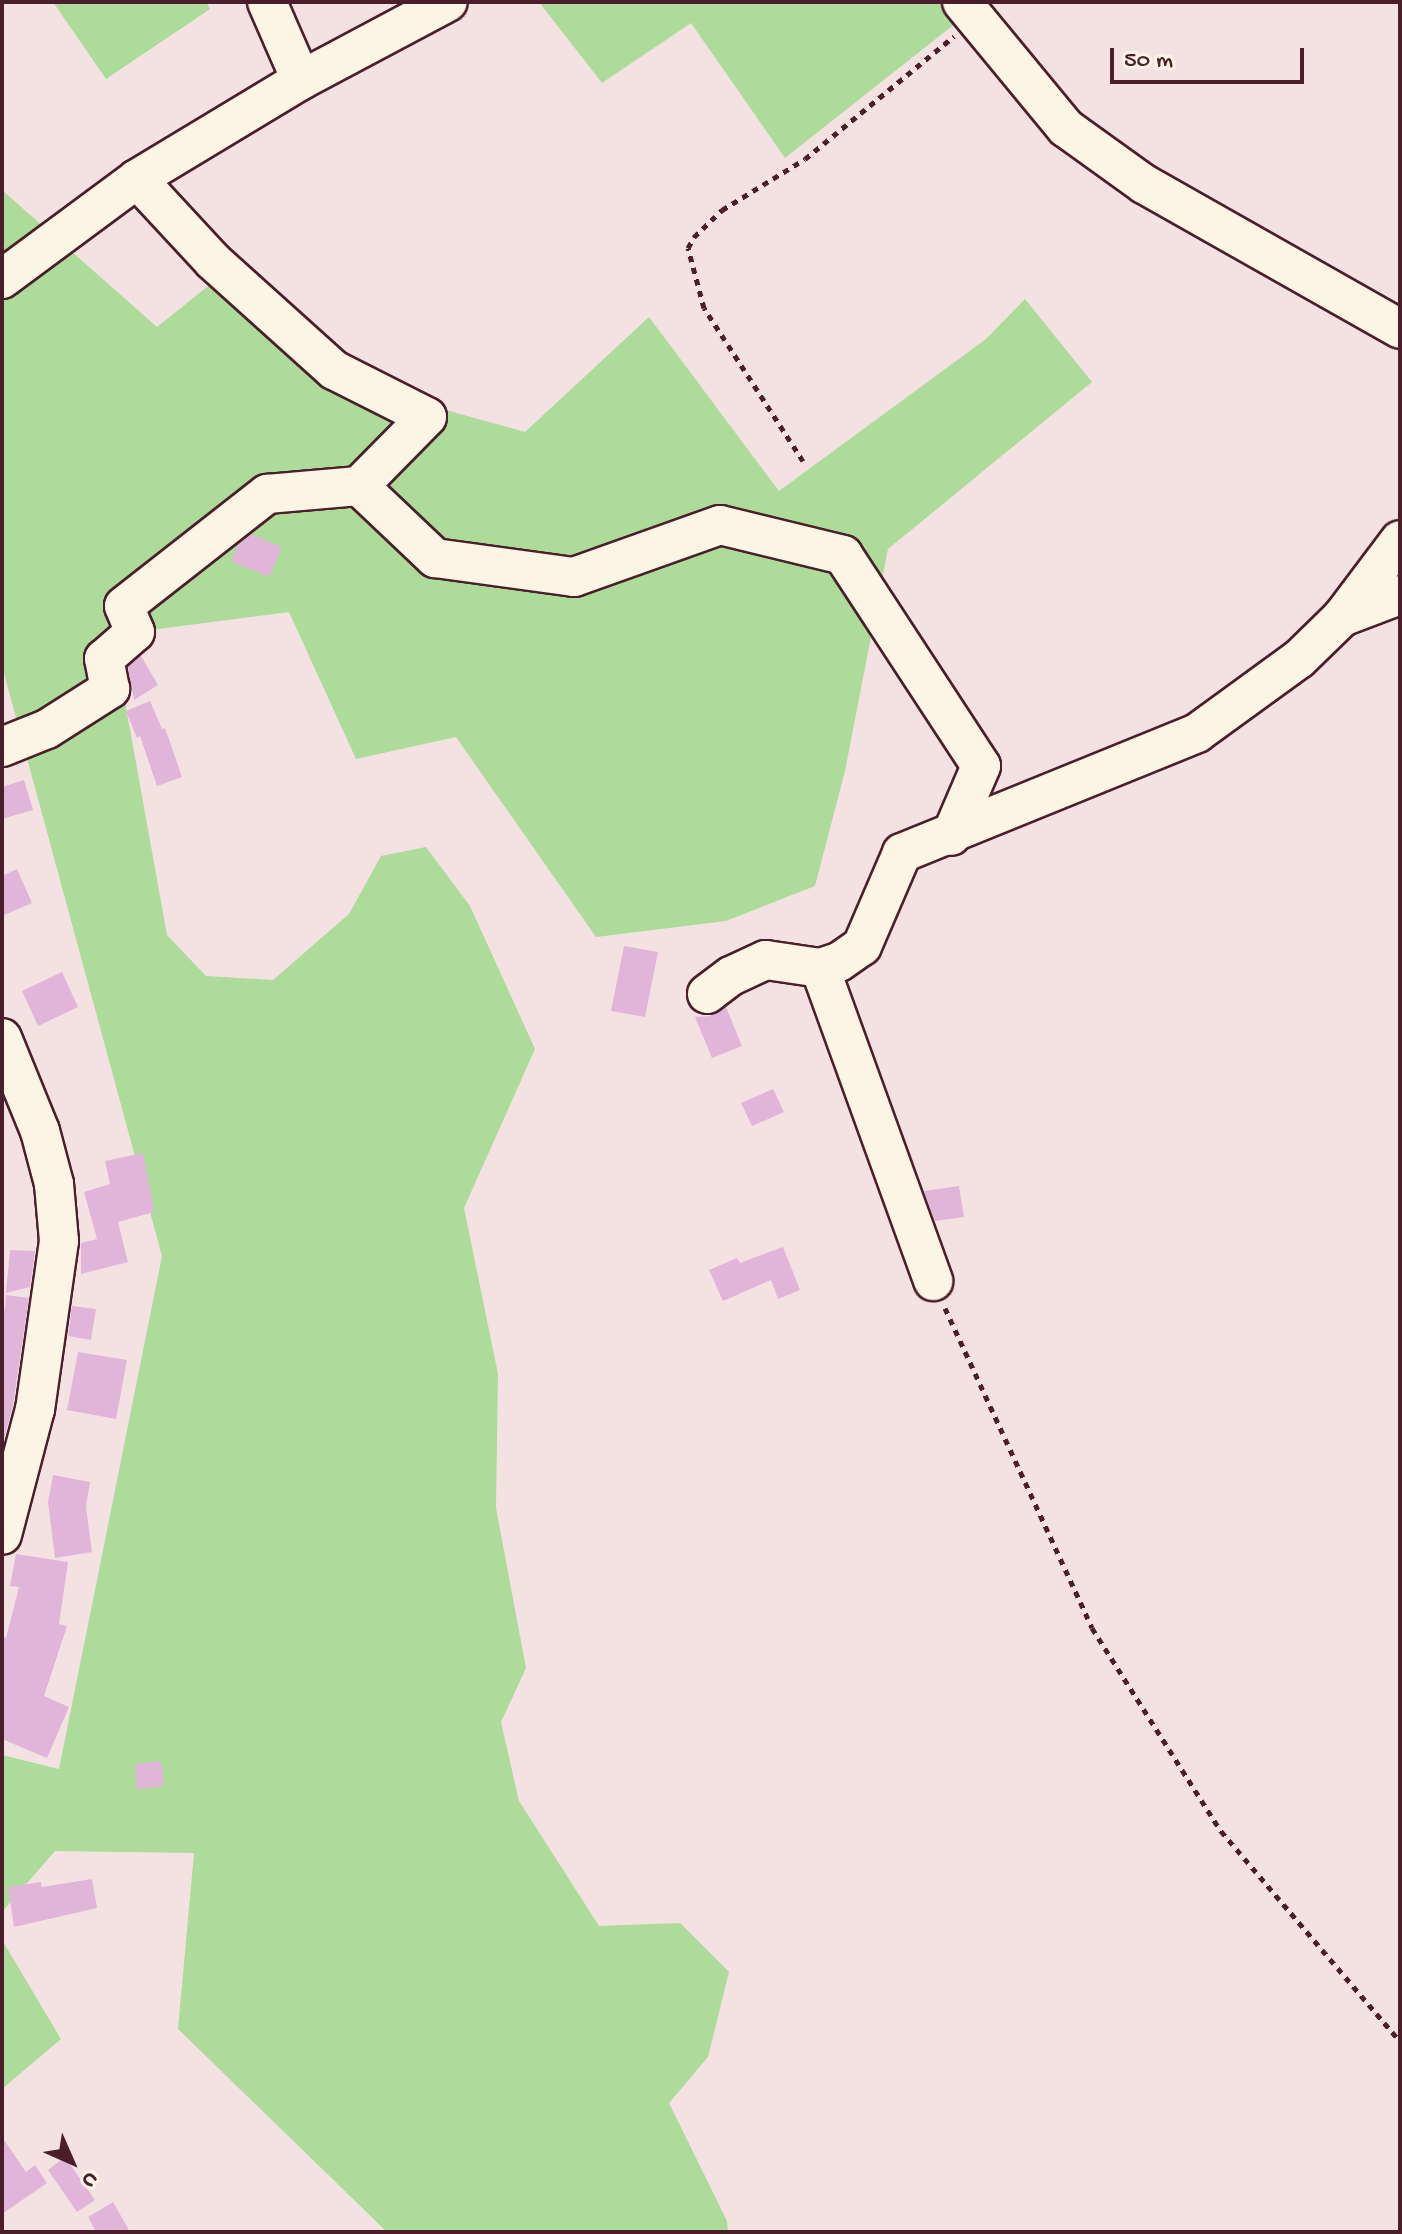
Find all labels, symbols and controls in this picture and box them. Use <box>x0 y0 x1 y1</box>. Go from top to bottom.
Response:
scale bar <box>1114 32 1308 82</box>
text: 50 m <box>1124 47 1173 76</box>
north arrow <box>32 2122 112 2202</box>
text: U <box>75 2165 103 2193</box>

